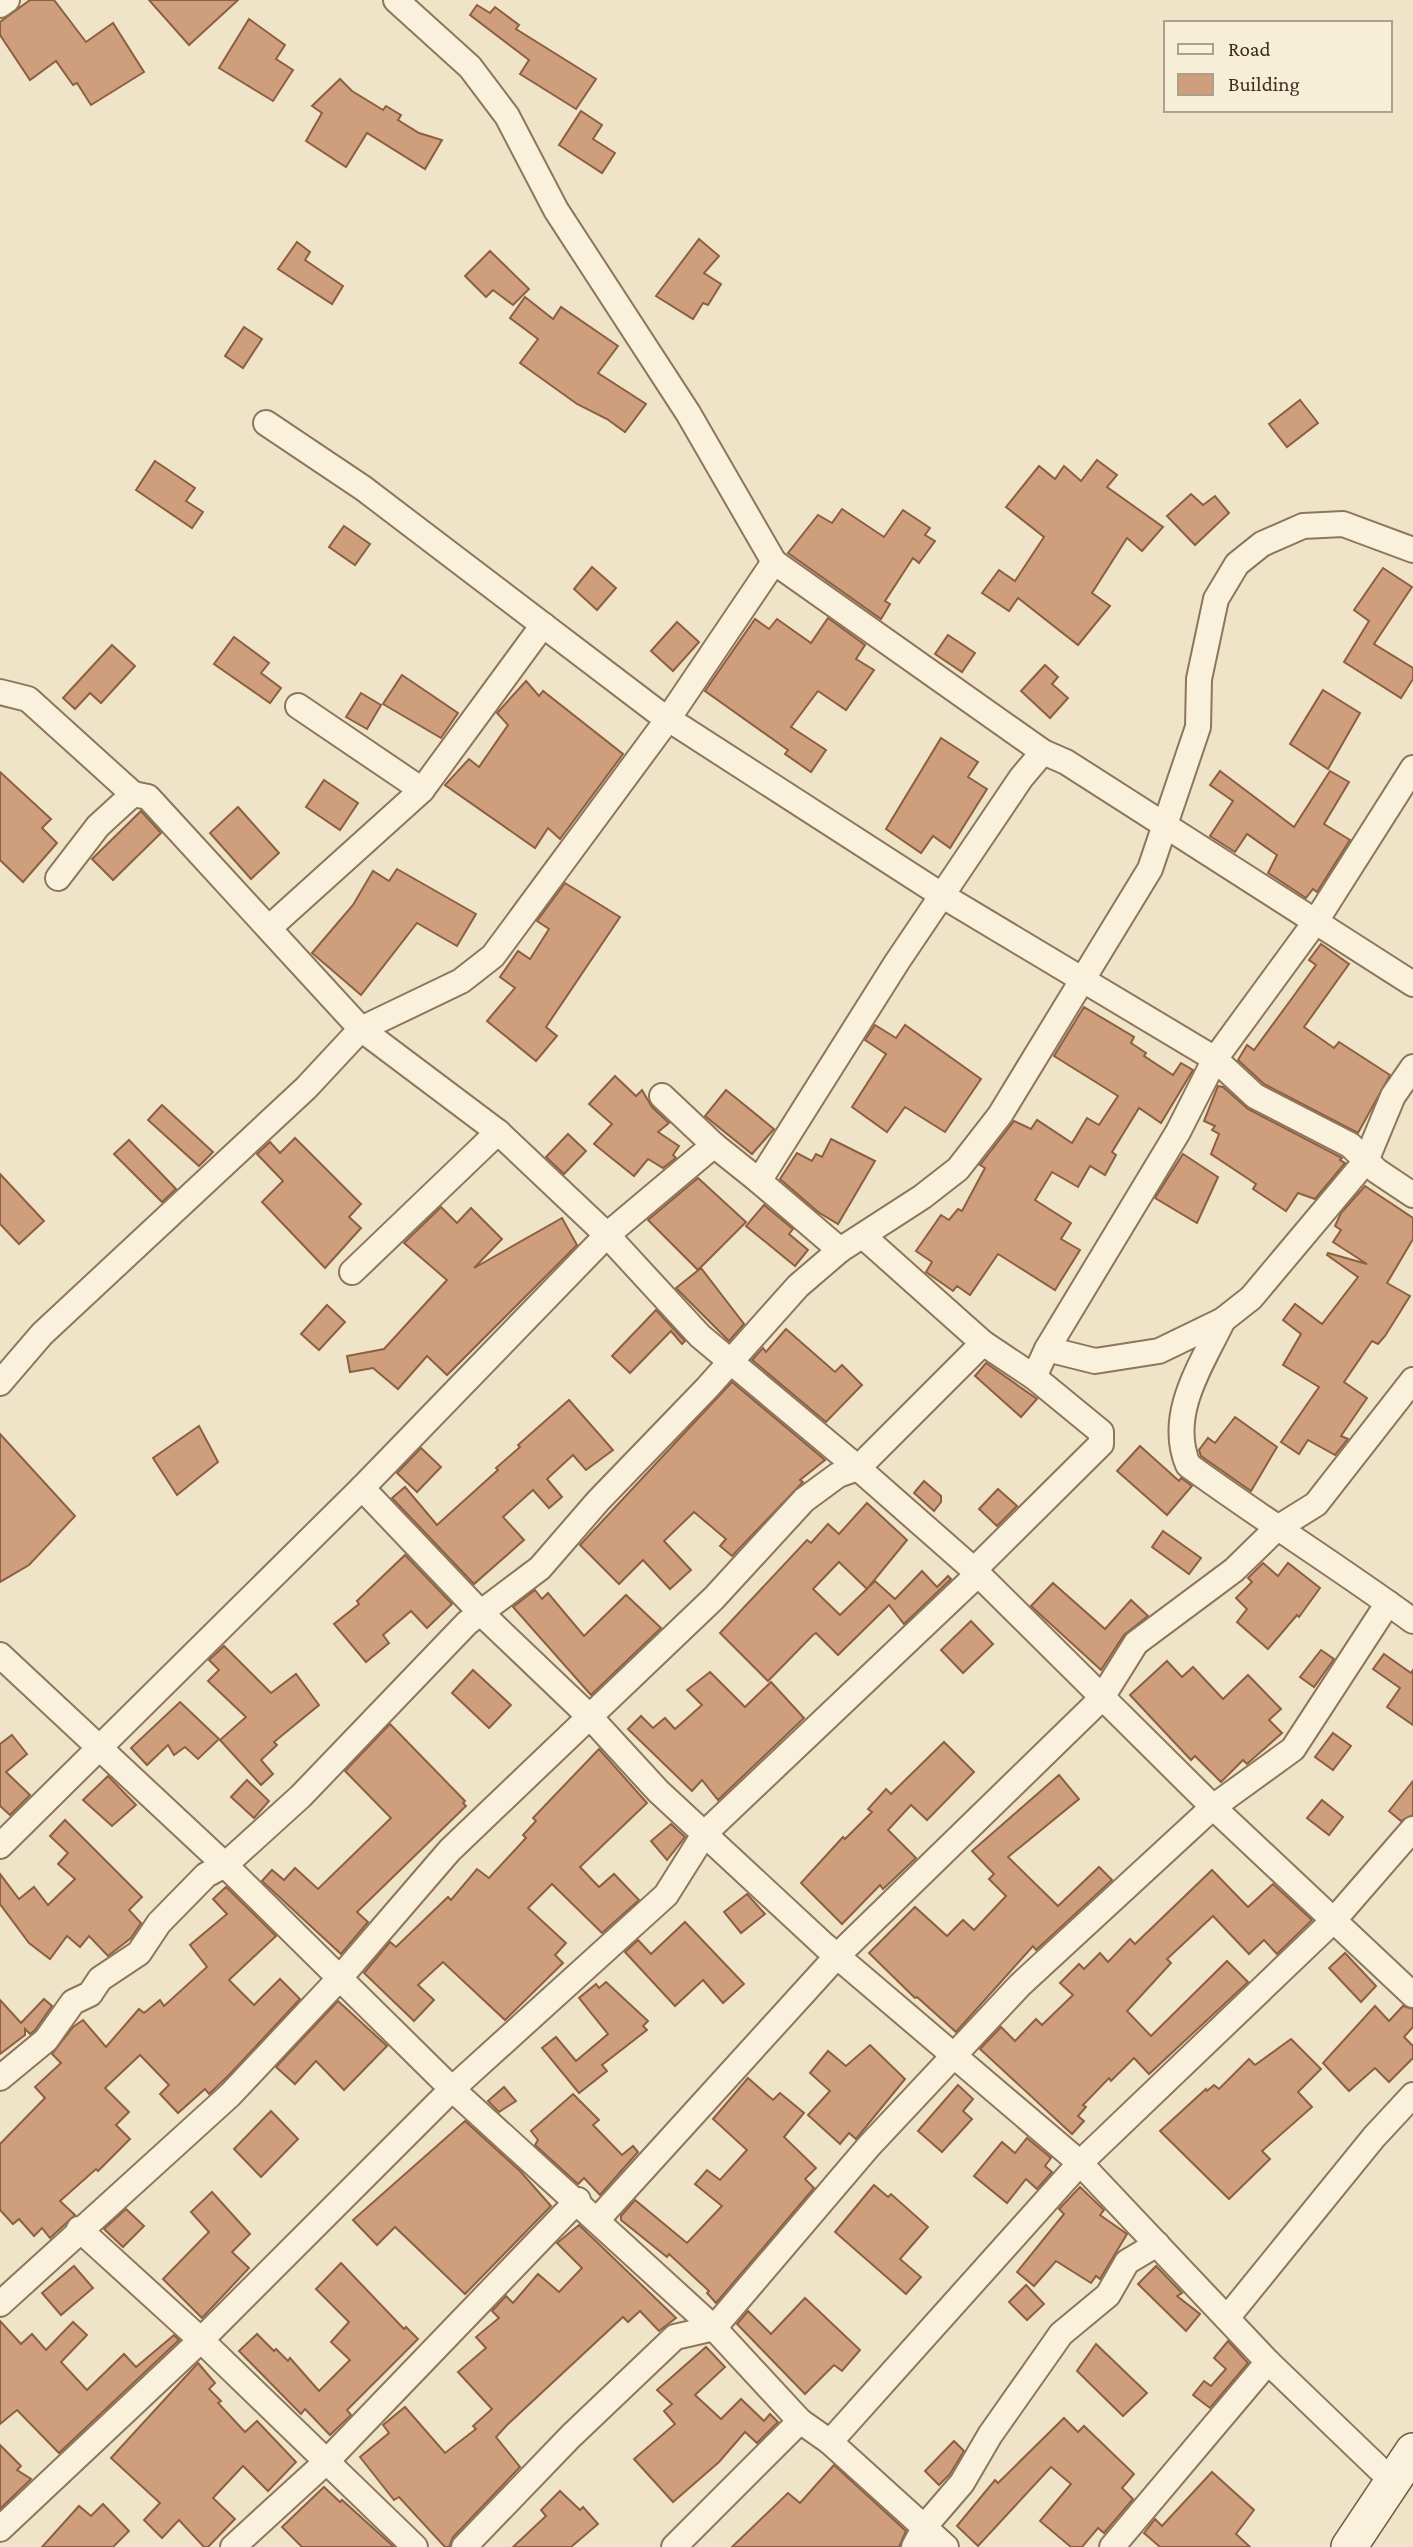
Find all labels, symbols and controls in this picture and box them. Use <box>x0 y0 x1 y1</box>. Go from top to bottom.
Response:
legend <box>1164 21 1392 112</box>
text: Road <box>1228 37 1271 61</box>
text: Building <box>1228 72 1300 96</box>

